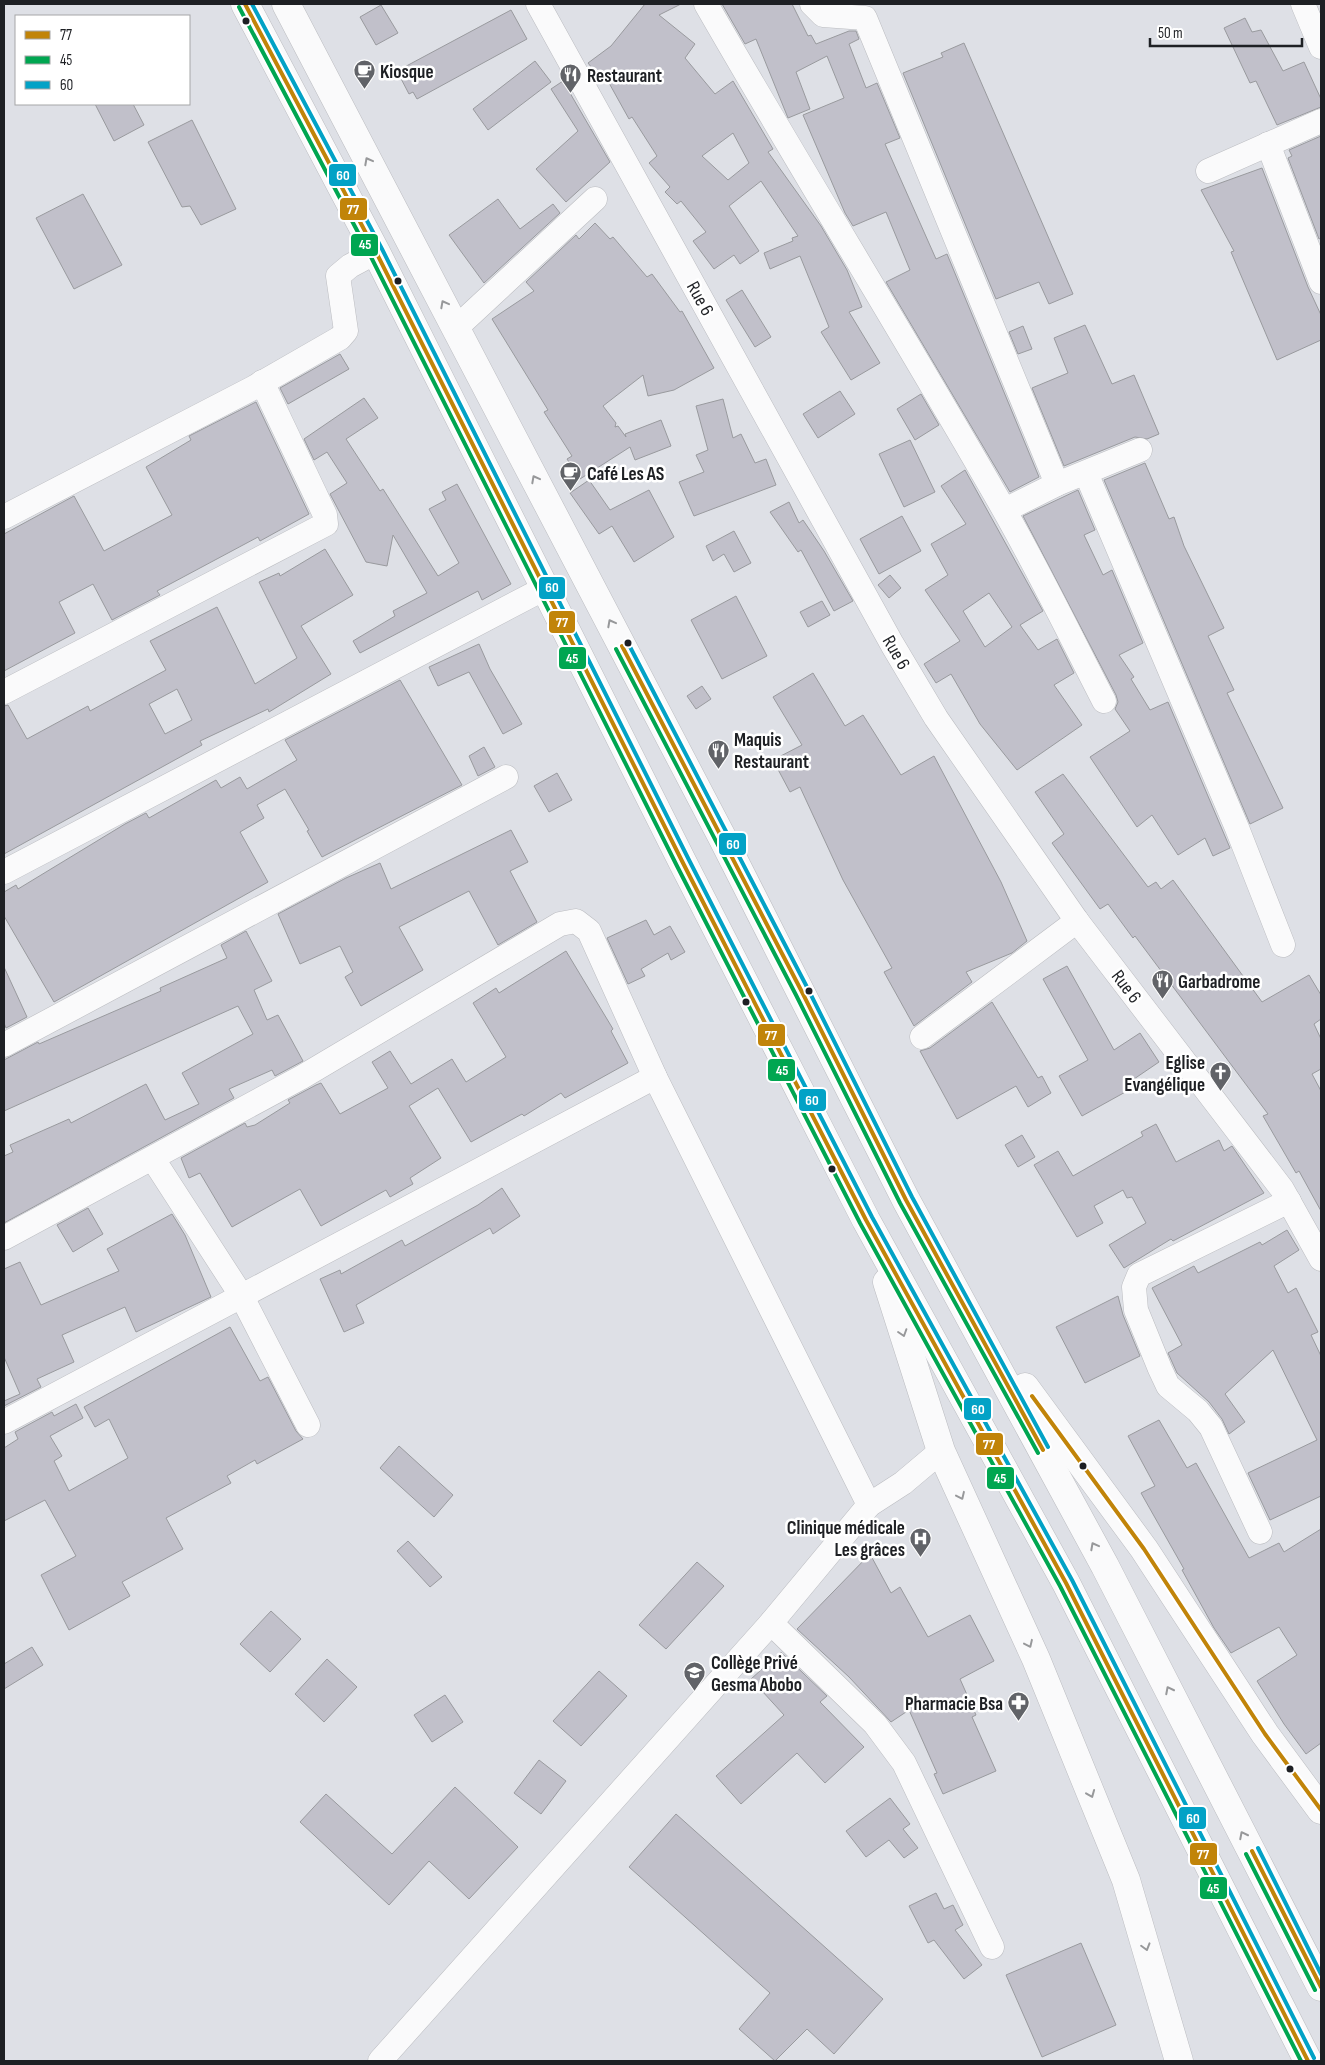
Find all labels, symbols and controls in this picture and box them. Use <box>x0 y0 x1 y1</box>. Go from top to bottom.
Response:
legend <box>15 15 190 105</box>
scale bar <box>1150 15 1302 47</box>
unlabelled marker <box>241 16 251 26</box>
text: 50 m <box>1158 24 1183 43</box>
text: 77 <box>60 26 72 45</box>
text: 45 <box>60 51 72 70</box>
cafe icon: Kiosque <box>352 59 376 90</box>
place label: Kiosque <box>380 61 434 84</box>
restaurant icon: Restaurant <box>559 63 583 94</box>
place label: Restaurant <box>587 65 662 88</box>
text: 60 <box>60 76 73 95</box>
one-way arrow <box>364 157 374 166</box>
line badge: 60 <box>328 163 357 187</box>
text: 60 <box>336 167 350 184</box>
line badge: 77 <box>339 197 368 221</box>
text: 77 <box>347 201 360 218</box>
line badge: 45 <box>350 233 379 257</box>
text: 45 <box>359 236 371 253</box>
unlabelled marker <box>393 276 403 286</box>
street label: Rue 6 <box>681 278 718 320</box>
one-way arrow <box>440 301 450 310</box>
cafe icon: Café Les AS <box>559 461 583 492</box>
place label: Café Les AS <box>587 463 664 486</box>
one-way arrow <box>531 476 541 485</box>
line badge: 60 <box>538 576 566 600</box>
text: 60 <box>545 579 559 596</box>
line badge: 77 <box>548 610 576 634</box>
text: 77 <box>556 614 569 631</box>
one-way arrow <box>607 620 617 629</box>
street label: Rue 6 <box>877 632 915 674</box>
unlabelled marker <box>623 638 633 648</box>
line badge: 45 <box>558 646 587 670</box>
text: 45 <box>566 650 578 667</box>
place label: Maquis Restaurant <box>734 729 809 774</box>
restaurant icon: Maquis Restaurant <box>706 738 730 769</box>
line badge: 60 <box>718 832 747 856</box>
text: 60 <box>726 836 740 853</box>
street label: Rue 6 <box>1106 966 1146 1008</box>
restaurant icon: Garbadrome <box>1150 969 1174 1000</box>
place label: Garbadrome <box>1178 971 1260 994</box>
unlabelled marker <box>804 986 814 996</box>
unlabelled marker <box>741 997 751 1007</box>
line badge: 77 <box>757 1023 786 1047</box>
text: 77 <box>765 1027 778 1044</box>
place label: Eglise Evangélique <box>1124 1052 1205 1097</box>
line badge: 45 <box>767 1058 796 1082</box>
church icon: Eglise Evangélique <box>1209 1061 1233 1092</box>
text: 45 <box>776 1062 788 1079</box>
line badge: 60 <box>798 1088 827 1112</box>
text: 60 <box>805 1092 819 1109</box>
unlabelled marker <box>827 1164 837 1174</box>
one-way arrow <box>897 1328 907 1337</box>
line badge: 60 <box>963 1397 992 1421</box>
text: 60 <box>971 1401 985 1418</box>
line badge: 77 <box>975 1432 1004 1456</box>
text: 77 <box>983 1436 996 1453</box>
unlabelled marker <box>1078 1461 1088 1471</box>
line badge: 45 <box>986 1466 1015 1490</box>
text: 45 <box>994 1470 1006 1487</box>
one-way arrow <box>955 1491 966 1500</box>
place label: Clinique médicale Les grâces <box>787 1517 905 1562</box>
hospital icon: Clinique médicale Les grâces <box>909 1526 933 1557</box>
one-way arrow <box>1090 1542 1100 1551</box>
one-way arrow <box>1022 1639 1033 1648</box>
place label: Collège Privé Gesma Abobo <box>711 1652 802 1697</box>
school or university icon: Collège Privé Gesma Abobo <box>683 1661 707 1692</box>
one-way arrow <box>1165 1686 1175 1695</box>
pharmacy icon: Pharmacie Bsa <box>1007 1691 1031 1722</box>
place label: Pharmacie Bsa <box>905 1693 1003 1716</box>
unlabelled marker <box>1285 1764 1295 1774</box>
one-way arrow <box>1085 1789 1095 1798</box>
line badge: 60 <box>1178 1806 1207 1830</box>
text: 60 <box>1186 1810 1200 1827</box>
one-way arrow <box>1239 1831 1249 1840</box>
line badge: 77 <box>1189 1842 1218 1866</box>
text: 77 <box>1197 1846 1210 1863</box>
line badge: 45 <box>1199 1876 1228 1900</box>
text: 45 <box>1207 1880 1219 1897</box>
one-way arrow <box>1140 1942 1150 1950</box>

